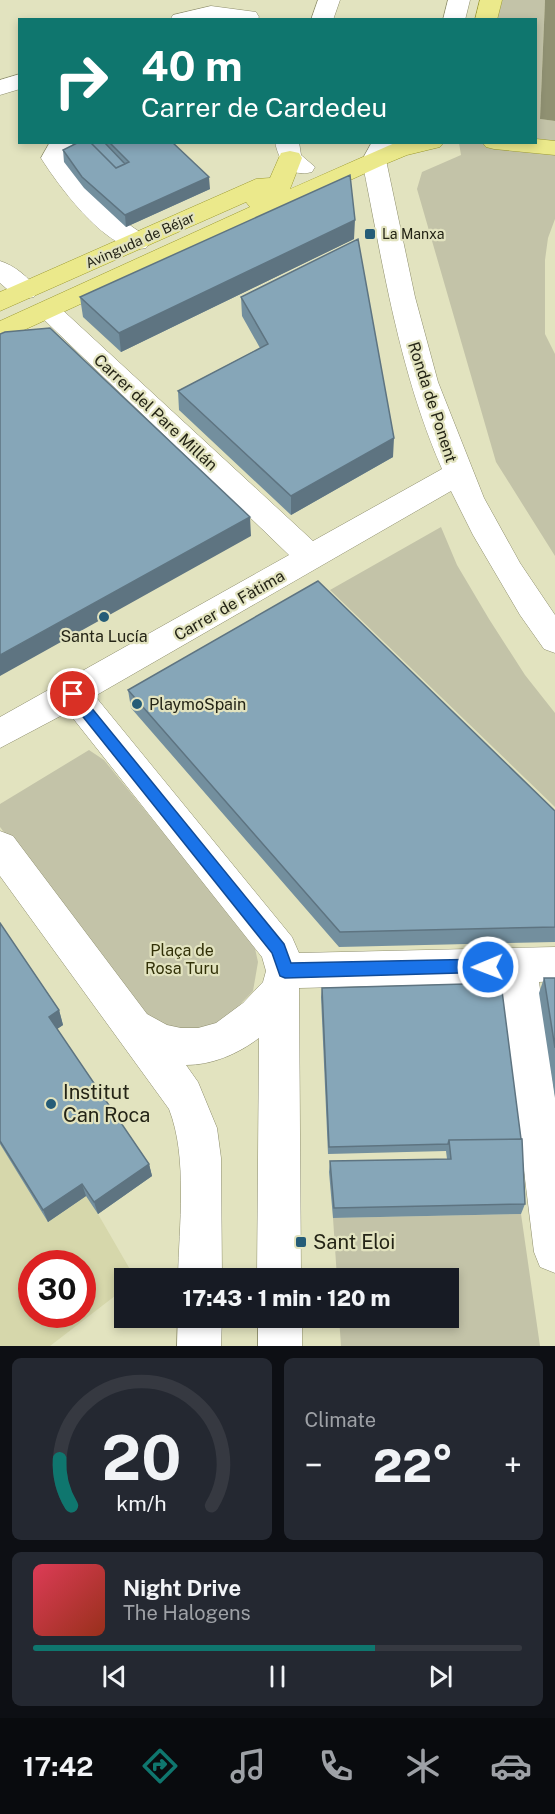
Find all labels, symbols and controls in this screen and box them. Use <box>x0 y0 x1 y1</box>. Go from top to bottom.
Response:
text: 40 m <box>141 41 243 90</box>
icon: right <box>42 42 120 120</box>
text: Carrer de Cardedeu <box>141 91 387 123</box>
street label: Avinguda de Béjar <box>83 209 197 271</box>
place label: La Manxa <box>382 226 444 242</box>
marker: La Manxa <box>363 227 377 241</box>
street label: Ronda de Ponent <box>404 339 461 465</box>
street label: Carrer del Pare Millán <box>90 350 221 475</box>
street label: Carrer de Fàtima <box>171 566 288 645</box>
marker: Santa Lucía <box>97 610 111 624</box>
place label: Santa Lucía <box>60 627 148 646</box>
pin <box>47 668 98 719</box>
icon: arrive <box>56 677 89 710</box>
place label: PlaymoSpain <box>149 695 246 714</box>
marker: PlaymoSpain <box>130 697 144 711</box>
position arrow <box>456 935 520 999</box>
park label: Plaça de Rosa Turu <box>145 941 219 978</box>
place label: Institut Can Roca <box>63 1080 150 1127</box>
marker: Institut Can Roca <box>44 1097 58 1111</box>
place label: Sant Eloi <box>313 1230 395 1254</box>
marker: Sant Eloi <box>294 1235 308 1249</box>
speed limit sign: 30 <box>18 1250 96 1328</box>
text: 17:43 · 1 min · 120 m <box>183 1285 390 1311</box>
text: Climate <box>305 1408 376 1432</box>
text: 20 <box>102 1421 182 1494</box>
text: 22° <box>373 1439 453 1492</box>
text: − <box>305 1446 323 1484</box>
text: + <box>504 1446 522 1484</box>
text: km/h <box>117 1491 167 1516</box>
text: Night Drive <box>123 1575 241 1601</box>
text: The Halogens <box>123 1601 251 1625</box>
icon: previous <box>98 1660 131 1693</box>
icon: pause <box>261 1660 294 1693</box>
icon: next <box>424 1660 457 1693</box>
icon: directions <box>139 1745 181 1787</box>
icon: music <box>227 1745 269 1787</box>
icon: phone <box>315 1745 357 1787</box>
icon: climate <box>402 1745 444 1787</box>
icon: car <box>490 1745 532 1787</box>
text: 17:42 <box>23 1750 93 1782</box>

